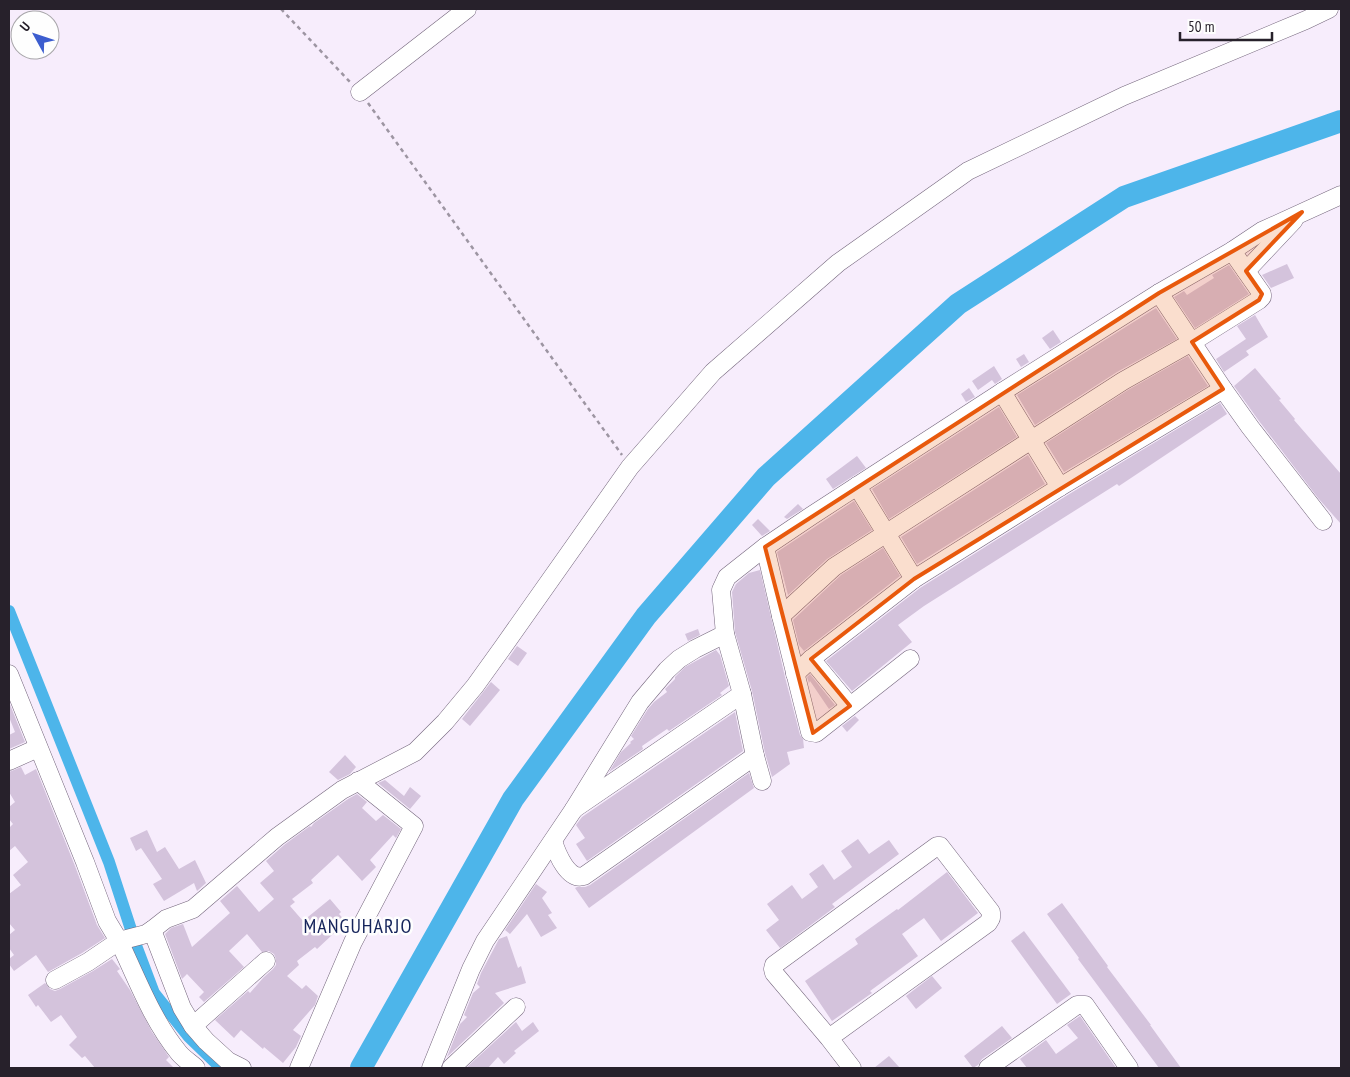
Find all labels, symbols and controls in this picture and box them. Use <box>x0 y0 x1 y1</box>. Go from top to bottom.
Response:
north arrow <box>10 10 60 60</box>
scale bar <box>1180 10 1272 42</box>
text: 50 m <box>1188 17 1214 36</box>
text: U <box>16 18 34 35</box>
district label: MANGUHARJO <box>304 913 412 939</box>

